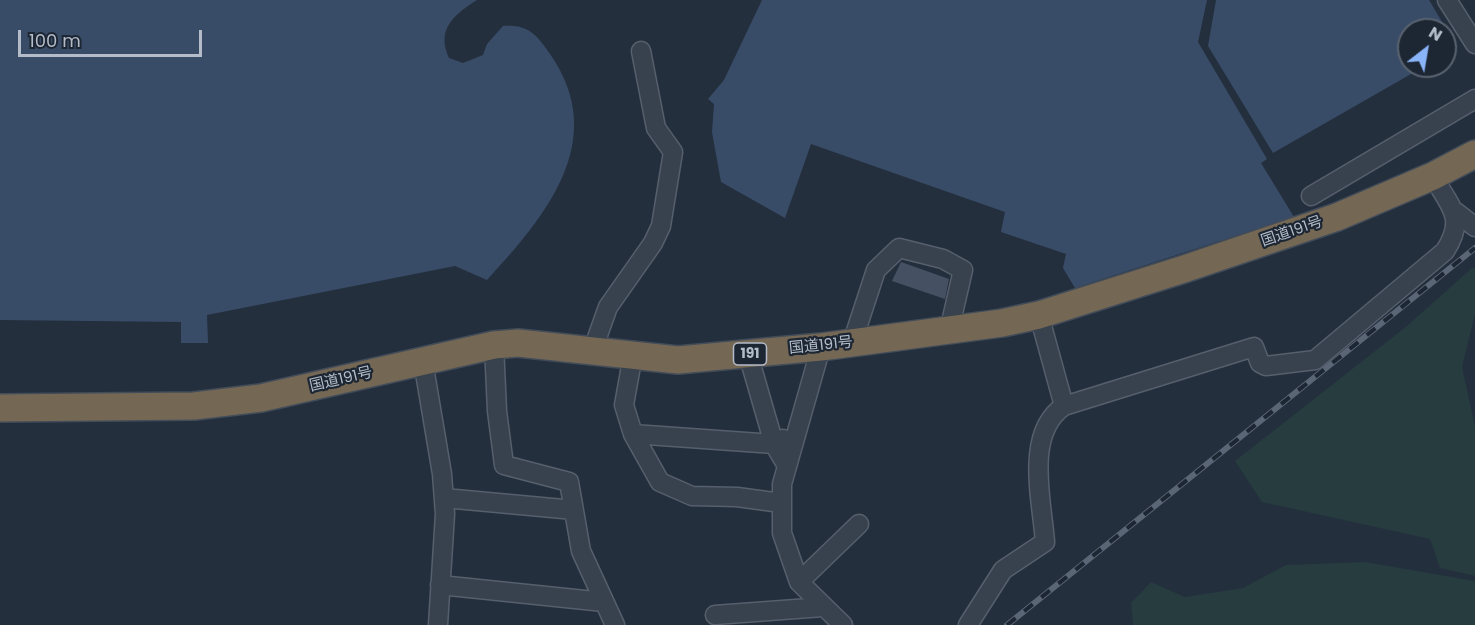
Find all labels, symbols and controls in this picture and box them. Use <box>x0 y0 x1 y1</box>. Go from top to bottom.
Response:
scale bar <box>21 18 206 56</box>
north arrow <box>1397 18 1457 78</box>
text: N <box>1424 21 1447 47</box>
text: 100 m <box>29 28 81 53</box>
street label: 国道191号 <box>1259 213 1325 251</box>
street label: 国道191号 <box>788 334 854 358</box>
road number: 191 <box>734 343 766 365</box>
street label: 国道191号 <box>308 364 374 396</box>

